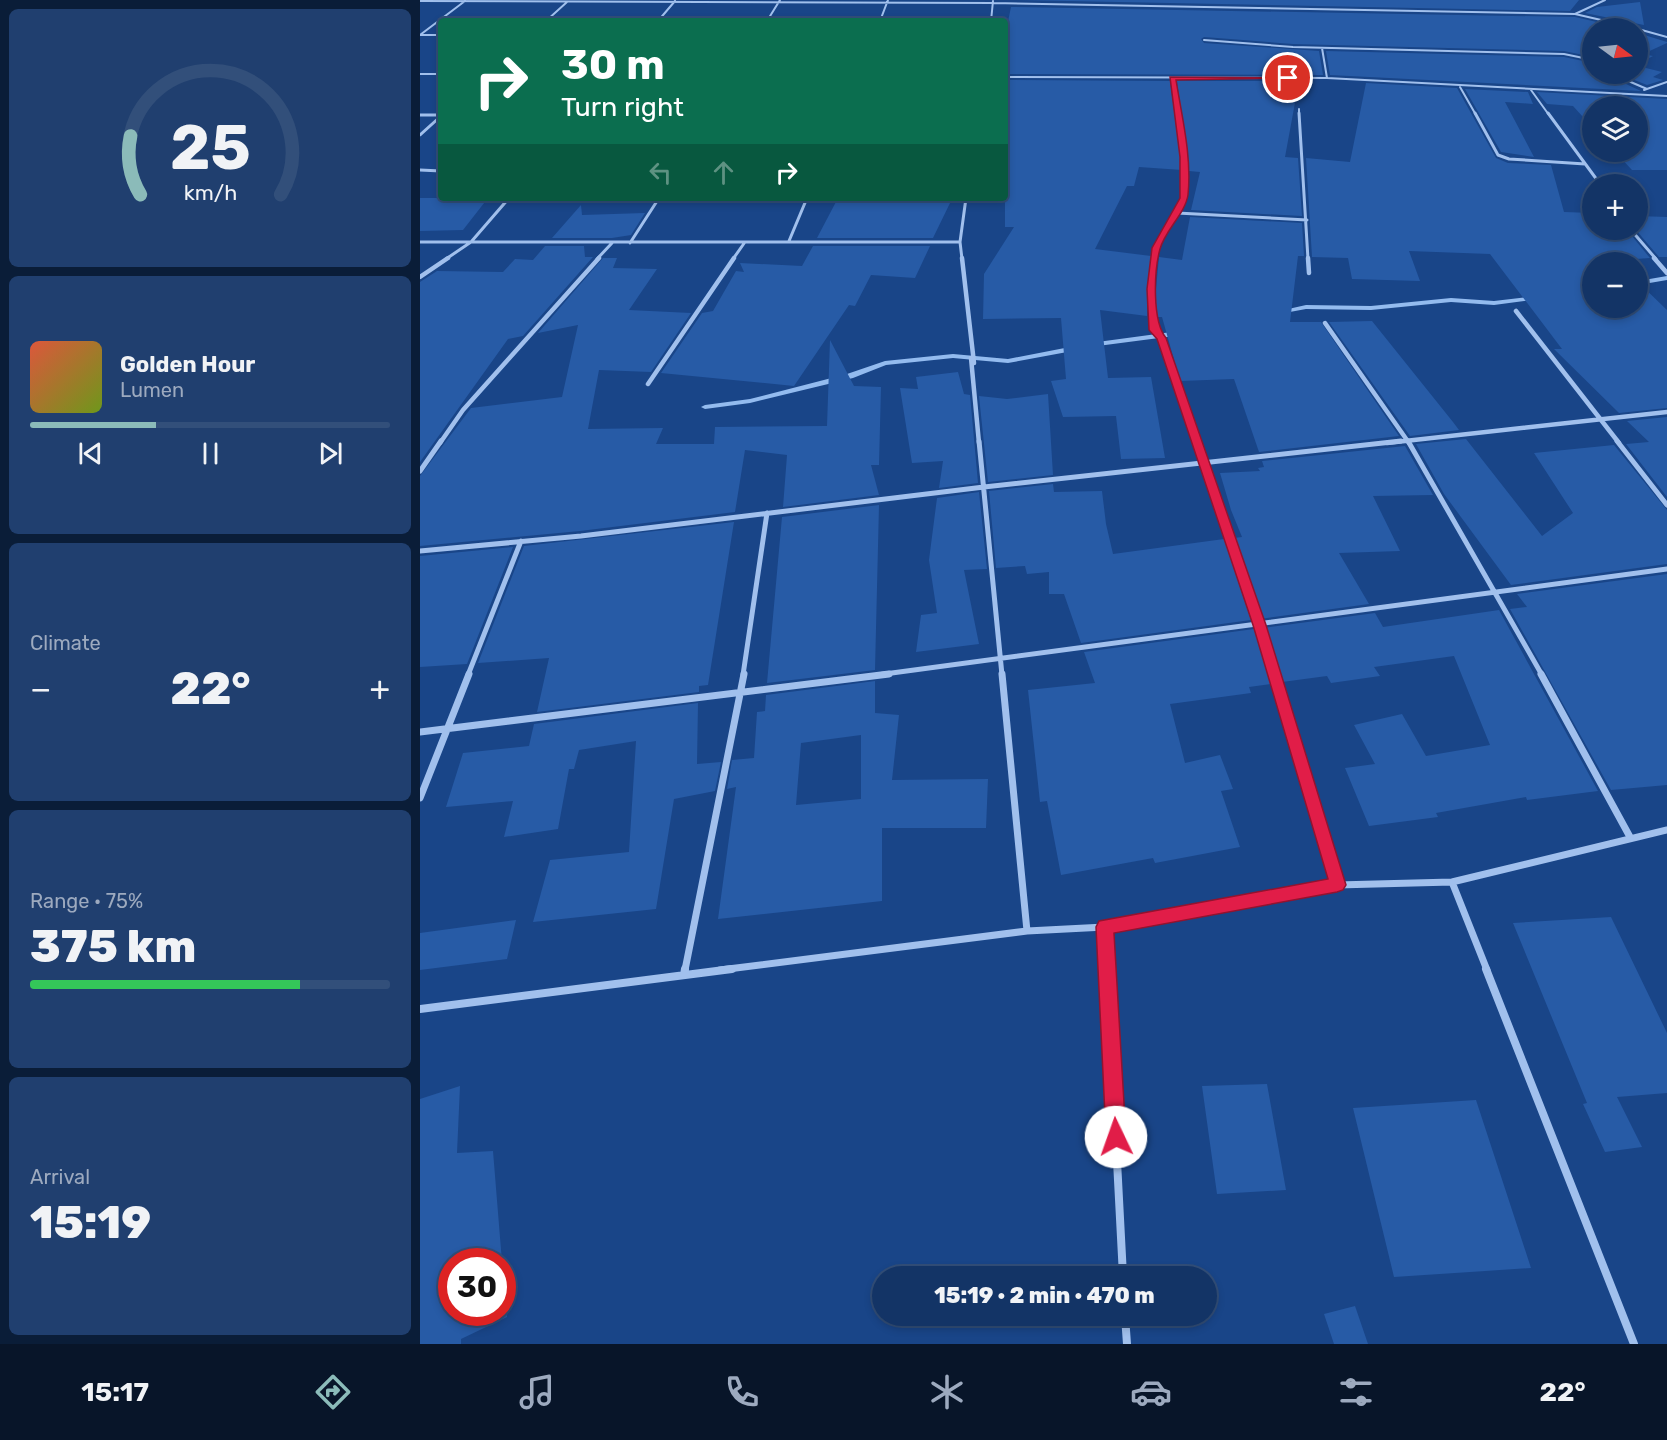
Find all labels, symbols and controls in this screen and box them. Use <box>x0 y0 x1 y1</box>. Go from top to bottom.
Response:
north arrow <box>1582 18 1648 84</box>
map controls <box>1582 18 1648 318</box>
text: 30 m <box>561 40 665 90</box>
icon: right <box>462 42 540 120</box>
pin <box>1262 52 1313 103</box>
icon: arrive <box>1271 61 1304 94</box>
text: Turn right <box>561 91 684 123</box>
button: layers <box>1582 96 1648 162</box>
text: 25 <box>170 111 250 185</box>
icon: left <box>644 156 677 189</box>
icon: ahead <box>707 156 740 189</box>
icon: right <box>770 156 803 189</box>
button: + <box>1582 174 1648 240</box>
text: km/h <box>183 180 237 205</box>
button: − <box>1582 252 1648 318</box>
text: Golden Hour <box>120 351 255 378</box>
text: Lumen <box>120 378 184 402</box>
icon: previous <box>74 437 107 470</box>
icon: pause <box>194 437 227 470</box>
icon: next <box>314 437 347 470</box>
text: Climate <box>30 631 101 655</box>
text: 22° <box>171 662 250 715</box>
text: − <box>30 669 51 708</box>
text: + <box>369 669 390 708</box>
text: Range · 75% <box>30 889 143 913</box>
text: 375 km <box>30 920 196 973</box>
position arrow <box>1084 1105 1148 1169</box>
text: Arrival <box>30 1165 90 1189</box>
text: 15:19 <box>30 1196 151 1249</box>
speed limit sign: 30 <box>438 1248 516 1326</box>
text: 15:19 · 2 min · 470 m <box>934 1282 1155 1309</box>
icon: directions <box>312 1371 354 1413</box>
icon: music <box>516 1371 558 1413</box>
icon: phone <box>721 1371 763 1413</box>
icon: climate <box>926 1371 968 1413</box>
icon: car <box>1130 1371 1172 1413</box>
icon: filters <box>1335 1371 1377 1413</box>
text: 15:17 <box>81 1376 149 1408</box>
text: 22° <box>1539 1376 1586 1408</box>

